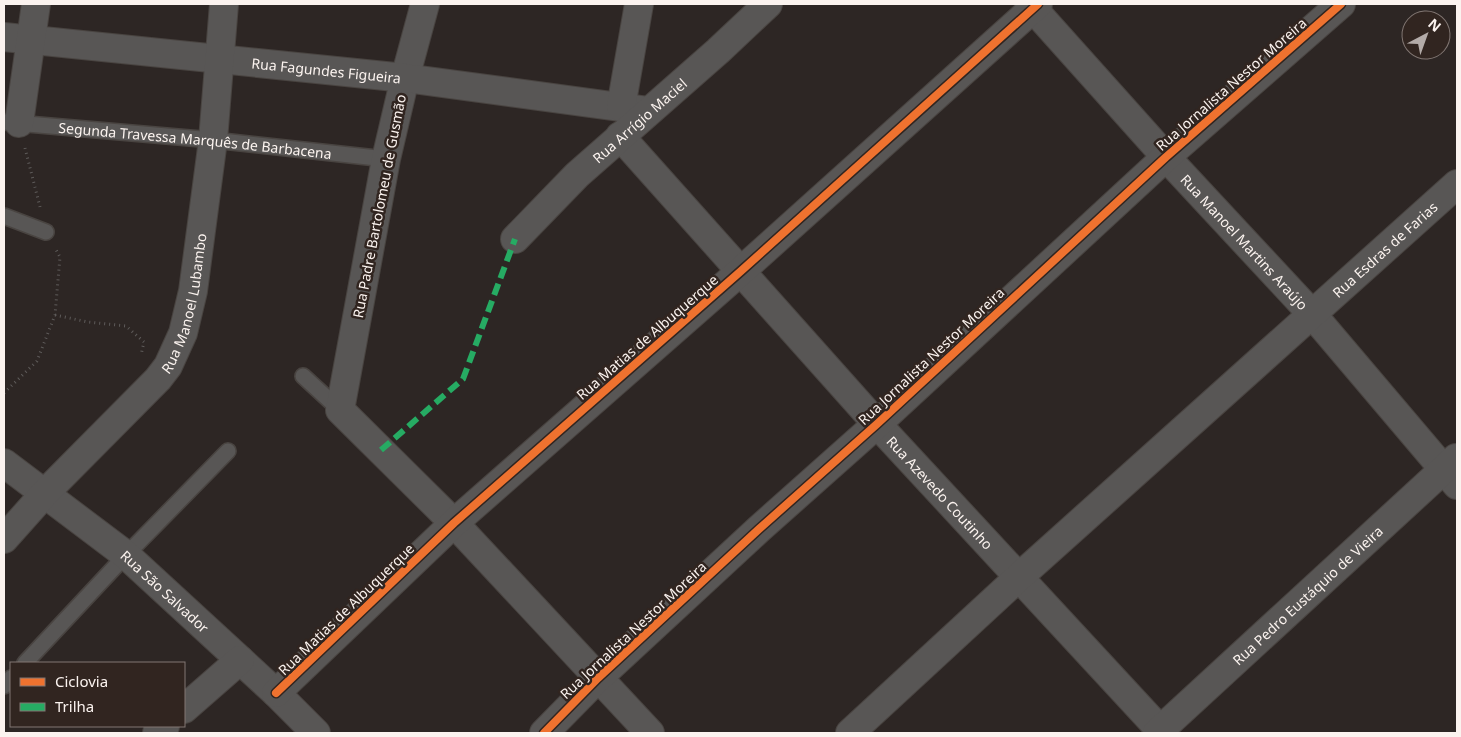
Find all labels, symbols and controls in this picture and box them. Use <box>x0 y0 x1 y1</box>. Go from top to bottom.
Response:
north arrow <box>1401 10 1451 60</box>
street label: Rua Jornalista Nestor Moreira <box>1152 13 1310 155</box>
text: N <box>1424 14 1445 36</box>
street label: Rua Fagundes Figueira <box>251 53 402 87</box>
street label: Rua Arrígio Maciel <box>588 74 691 167</box>
street label: Rua Padre Bartolomeu de Gusmão <box>348 92 410 320</box>
street label: Segunda Travessa Marquês de Barbacena <box>58 117 333 162</box>
street label: Rua Manoel Martins Araújo <box>1177 170 1313 314</box>
street label: Rua Esdras de Farias <box>1328 197 1441 301</box>
street label: Rua Manoel Lubambo <box>156 232 210 377</box>
street label: Rua Matias de Albuquerque <box>572 270 722 404</box>
street label: Rua Jornalista Nestor Moreira <box>854 283 1008 429</box>
street label: Rua Azevedo Coutinho <box>883 431 998 553</box>
street label: Rua Pedro Eustáquio de Vieira <box>1228 521 1386 669</box>
street label: Rua Matias de Albuquerque <box>274 539 418 679</box>
street label: Rua São Salvador <box>117 546 214 637</box>
street label: Rua Jornalista Nestor Moreira <box>556 557 710 703</box>
legend <box>10 662 185 727</box>
text: Ciclovia <box>55 671 108 691</box>
text: Trilha <box>55 696 94 716</box>

